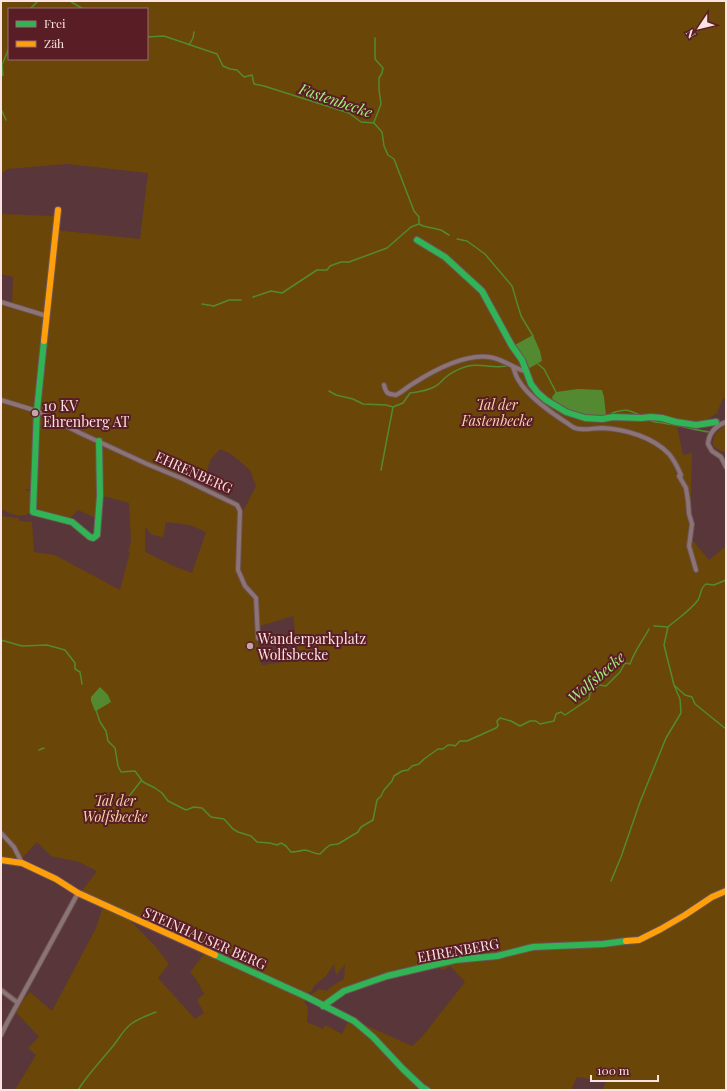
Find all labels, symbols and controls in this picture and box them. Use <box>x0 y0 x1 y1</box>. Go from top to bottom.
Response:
legend <box>8 8 148 60</box>
north arrow <box>679 8 719 48</box>
text: Frei <box>44 15 66 31</box>
text: N <box>682 26 699 42</box>
text: Zäh <box>44 35 64 51</box>
water label: Fastenbecke <box>296 78 376 122</box>
park label: Tal der Fastenbecke <box>460 395 533 430</box>
place label: 10 KV Ehrenberg AT <box>43 396 130 431</box>
marker: 10 KV Ehrenberg AT <box>30 408 40 418</box>
street label: EHRENBERG <box>152 447 236 498</box>
place label: Wanderparkplatz Wolfsbecke <box>257 629 367 664</box>
marker: Wanderparkplatz Wolfsbecke <box>245 641 255 651</box>
water label: Wolfsbecke <box>563 646 629 707</box>
park label: Tal der Wolfsbecke <box>83 791 147 826</box>
street label: STEINHAUSER BERG <box>140 902 270 974</box>
street label: EHRENBERG <box>416 933 501 967</box>
scale bar <box>591 1057 658 1083</box>
text: 100 m <box>597 1062 630 1078</box>

